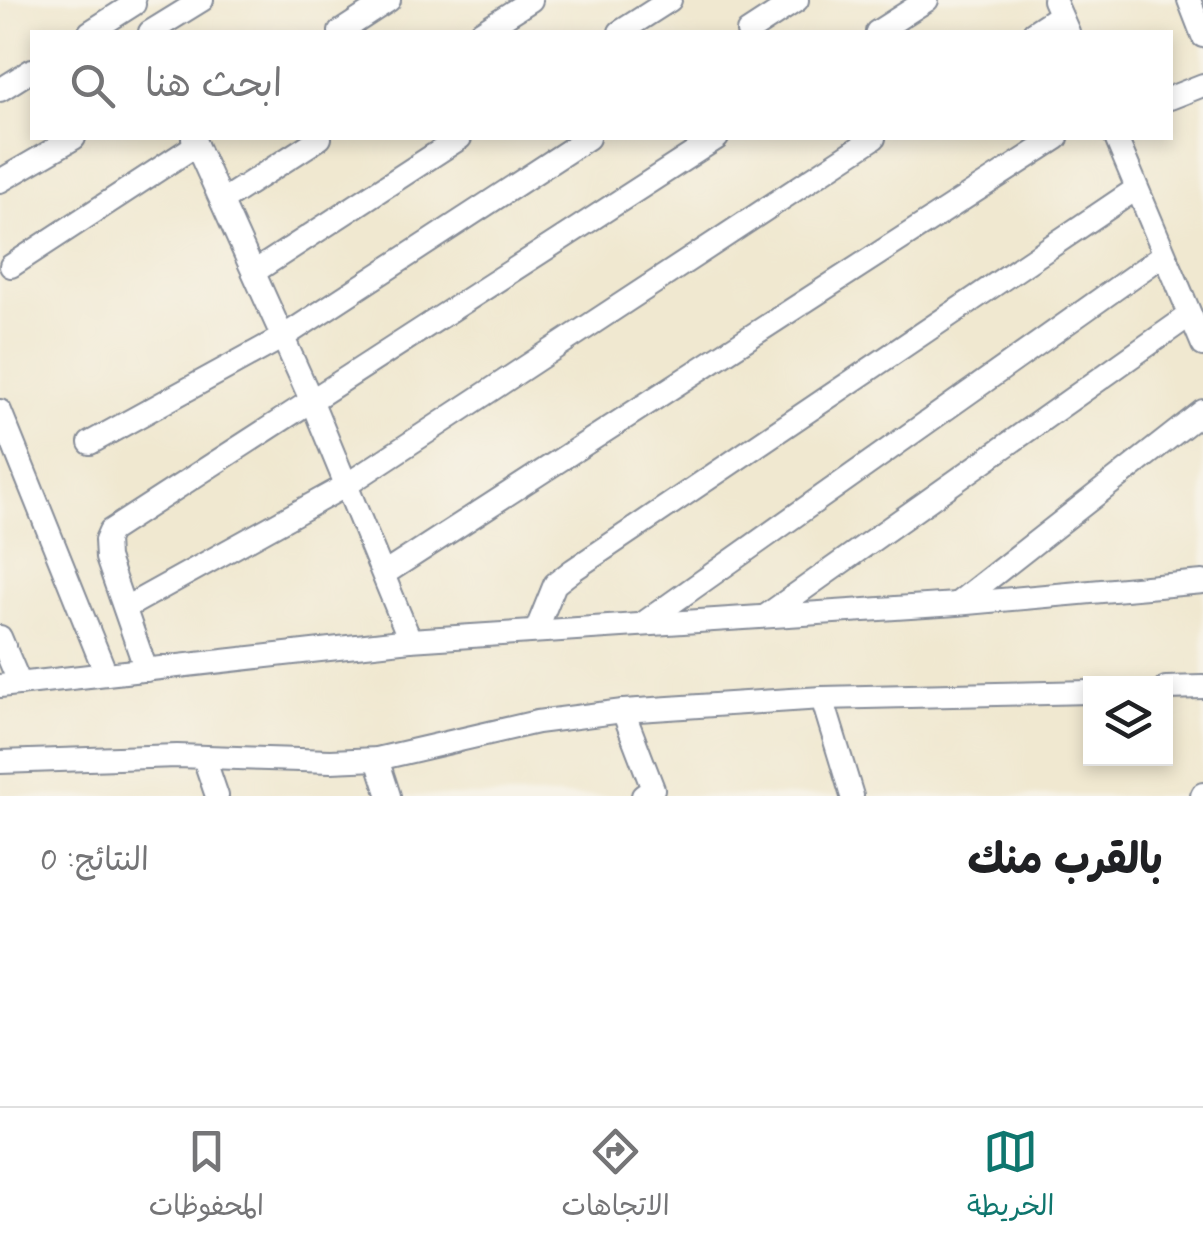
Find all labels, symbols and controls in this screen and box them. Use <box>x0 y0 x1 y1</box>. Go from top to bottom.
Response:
search box <box>30 30 1173 140</box>
icon: search <box>65 58 120 113</box>
text: ابحث هنا <box>145 61 282 110</box>
map controls <box>1083 676 1173 766</box>
button: layers <box>1083 676 1173 766</box>
text: بالقرب منك <box>967 834 1163 889</box>
text: النتائج: 0 <box>40 840 149 882</box>
tab: المحفوظات <box>149 1124 264 1230</box>
tab: الاتجاهات <box>561 1124 670 1230</box>
tab: الخريطة <box>967 1124 1054 1230</box>

